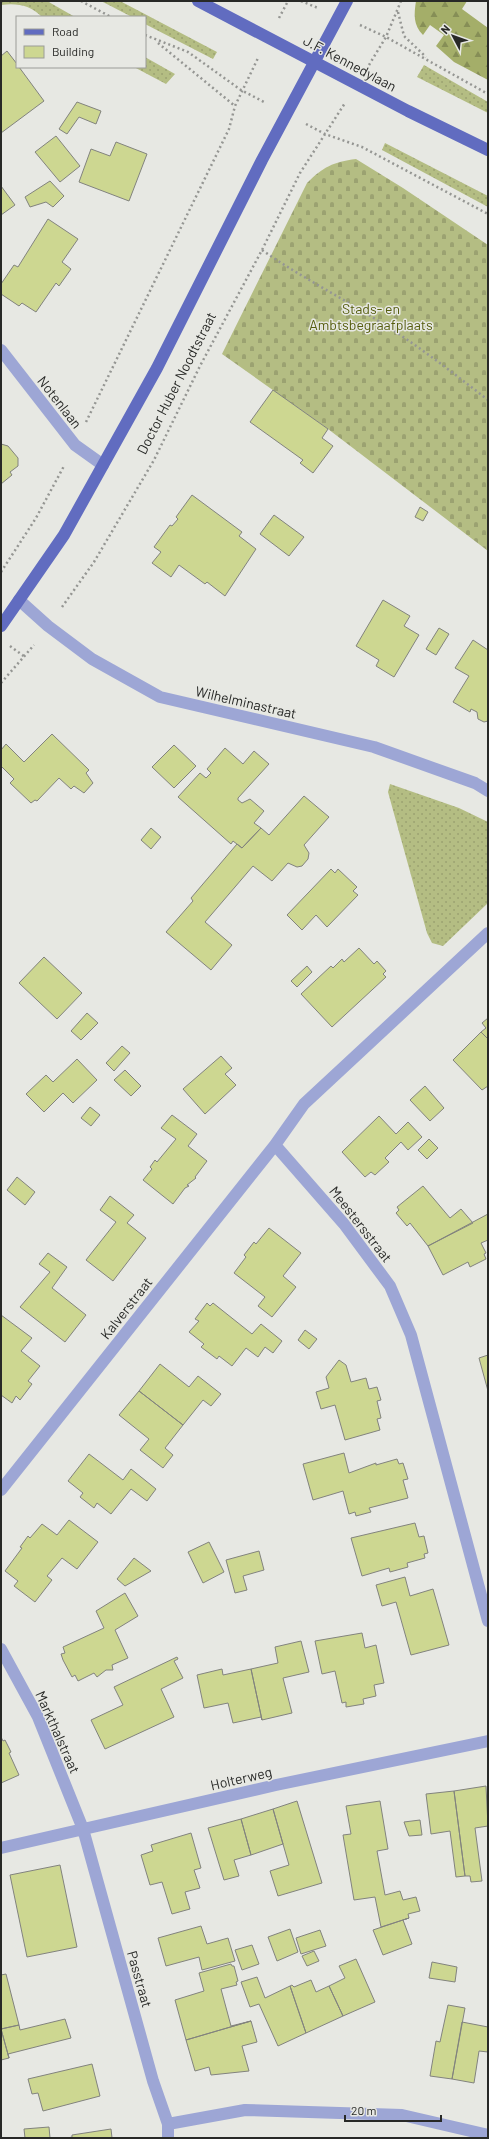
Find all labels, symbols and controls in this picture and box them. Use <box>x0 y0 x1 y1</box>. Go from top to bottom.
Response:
legend <box>16 16 146 68</box>
north arrow <box>433 16 473 56</box>
text: N <box>438 22 452 36</box>
text: Road <box>52 24 79 38</box>
street label: J.F. Kennedylaan <box>301 31 399 95</box>
text: Building <box>52 44 94 58</box>
park label: Stads- en Ambtsbegraafplaats <box>309 300 433 333</box>
street label: Doctor Huber Noodtstraat <box>133 309 219 457</box>
street label: Notenlaan <box>34 372 86 432</box>
street label: Wilhelminastraat <box>194 682 298 722</box>
street label: Meestersstraat <box>326 1183 396 1265</box>
street label: Kalverstraat <box>96 1274 156 1342</box>
street label: Markthalstraat <box>32 1688 84 1776</box>
street label: Holterweg <box>209 1763 273 1793</box>
street label: Passtraat <box>124 1949 156 2009</box>
scale bar <box>345 2097 441 2123</box>
text: 20 m <box>351 2103 377 2117</box>

